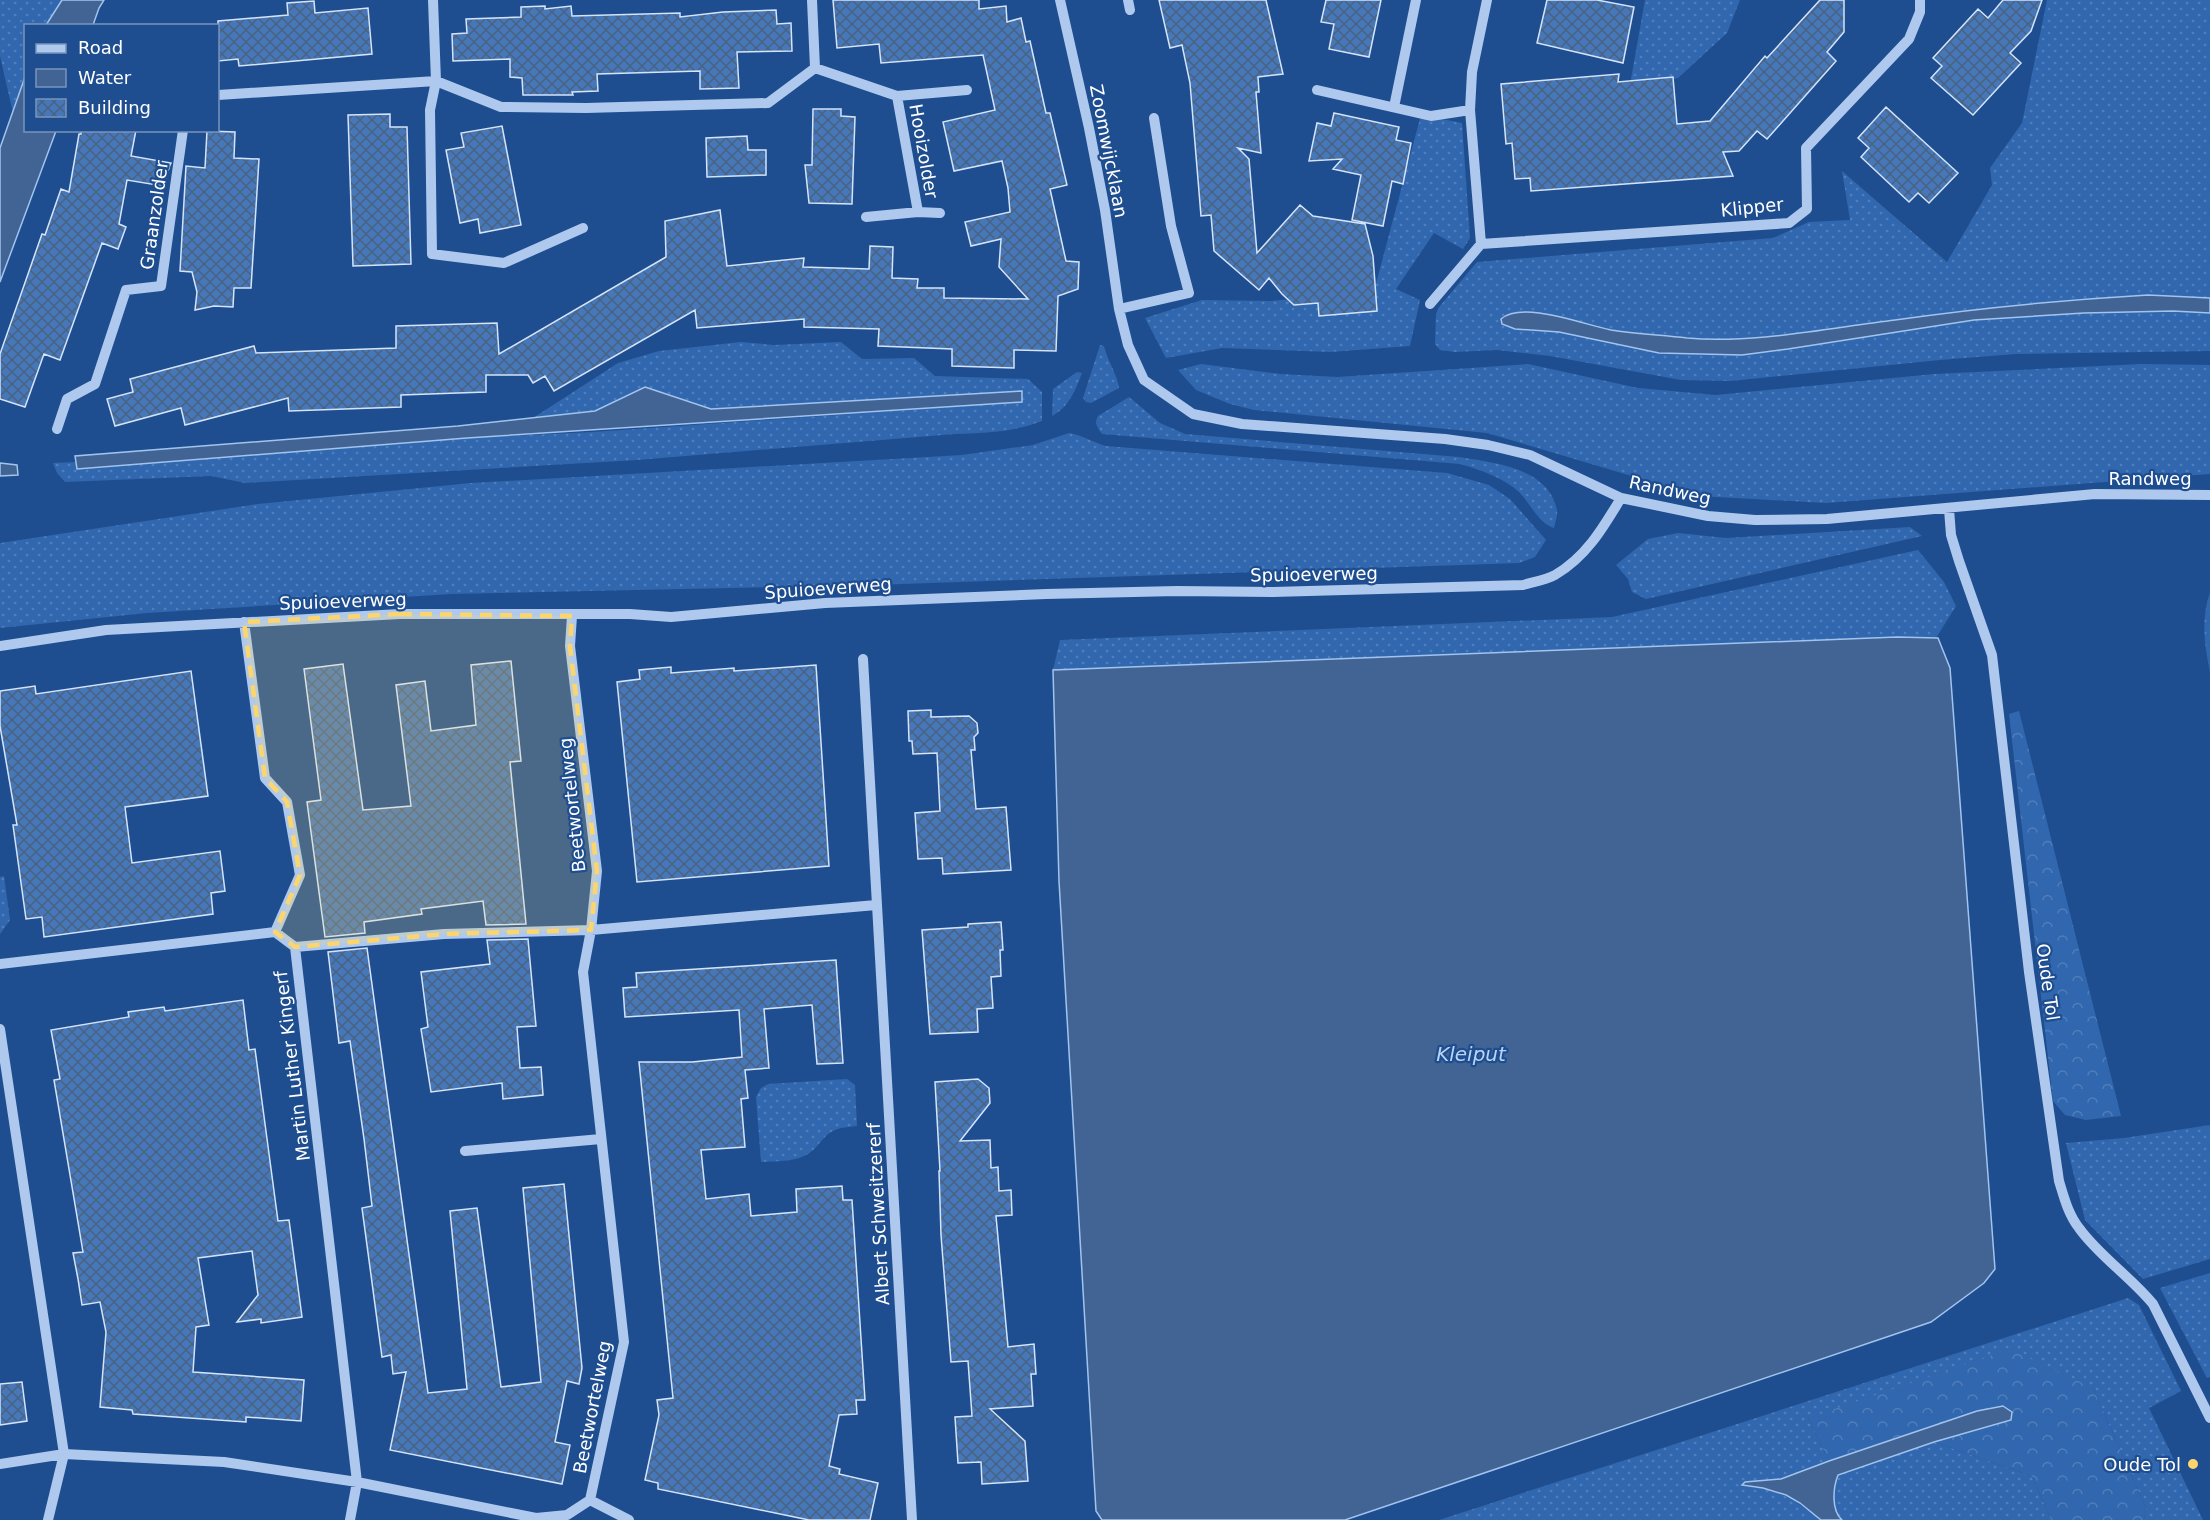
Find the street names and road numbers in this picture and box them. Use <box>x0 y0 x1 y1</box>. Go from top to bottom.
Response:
street label: Zoomwijcklaan <box>1086 83 1132 219</box>
street label: Hooizolder <box>905 102 943 201</box>
street label: Graanzolder <box>136 158 172 271</box>
street label: Klipper <box>1720 193 1785 221</box>
street label: Randweg <box>2108 468 2192 489</box>
street label: Randweg <box>1627 471 1713 509</box>
street label: Spuioeverweg <box>1250 562 1378 586</box>
street label: Spuioeverweg <box>764 573 892 603</box>
street label: Spuioeverweg <box>279 588 407 614</box>
street label: Beetwortelweg <box>554 737 590 873</box>
street label: Oude Tol <box>2032 942 2064 1022</box>
street label: Martin Luther Kingerf <box>270 969 314 1162</box>
street label: Albert Schweitzererf <box>863 1121 893 1306</box>
street label: Beetwortelweg <box>569 1339 615 1475</box>

